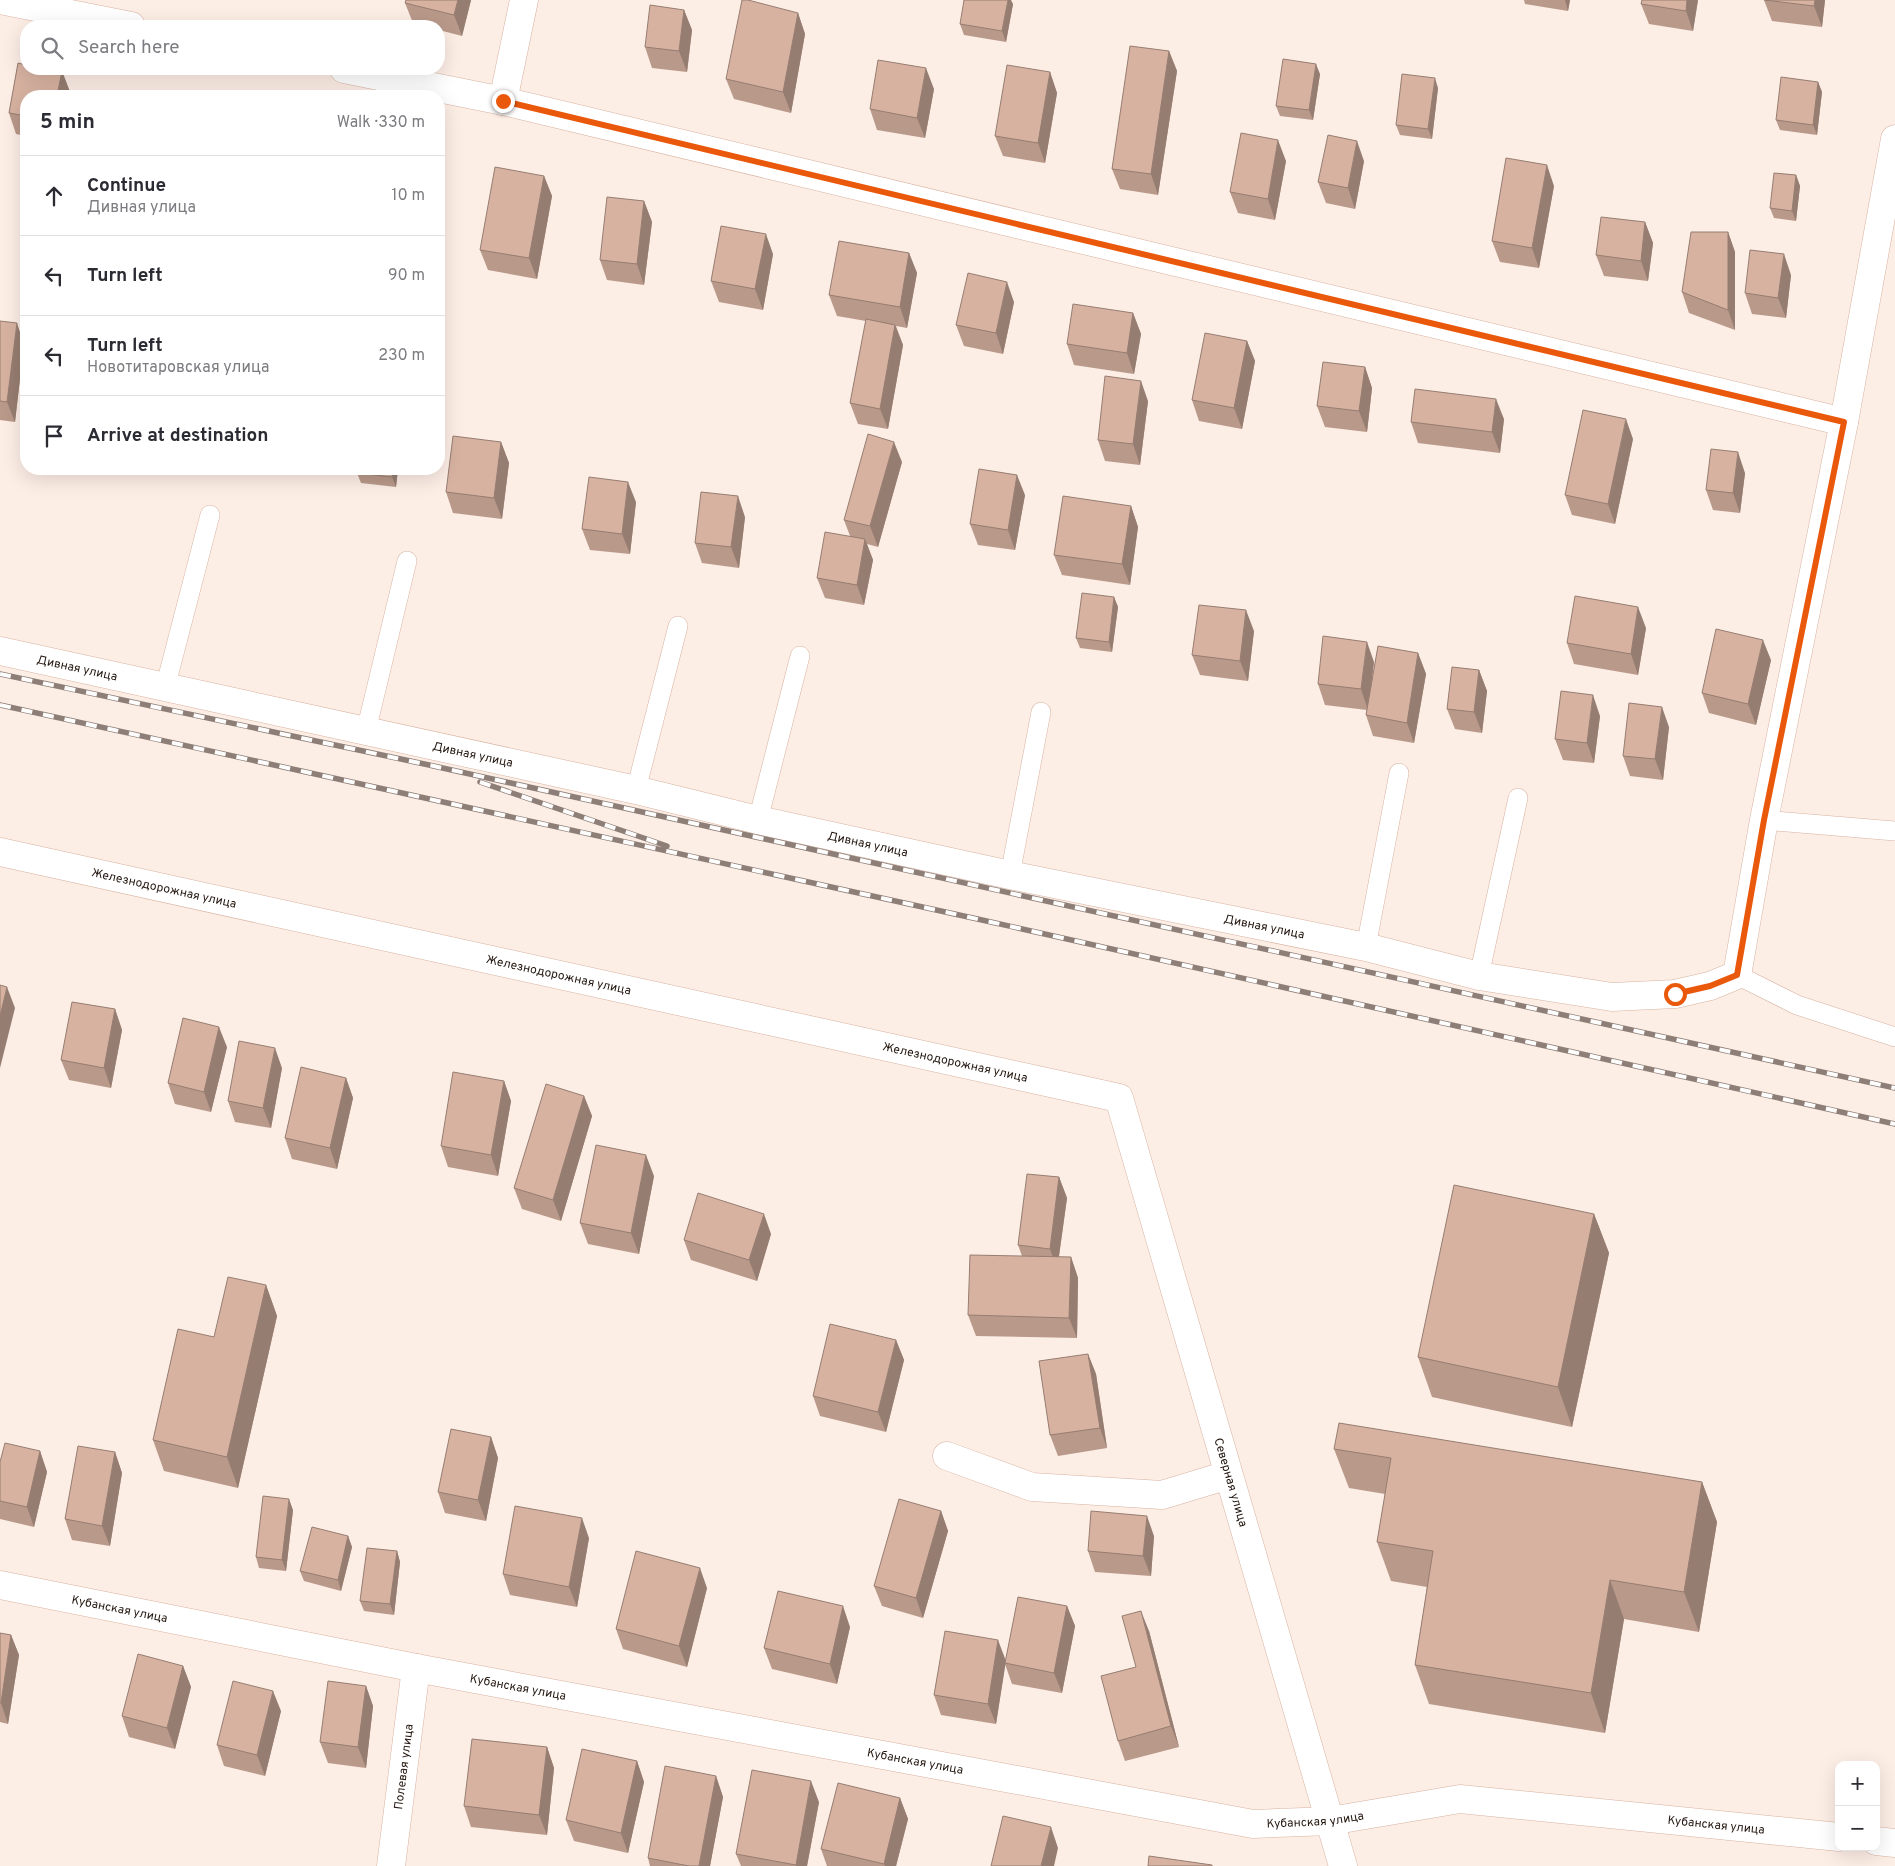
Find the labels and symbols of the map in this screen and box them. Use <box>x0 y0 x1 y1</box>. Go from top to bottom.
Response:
route end <box>492 90 515 113</box>
street label: Дивная улица <box>35 652 119 685</box>
street label: Дивная улица <box>431 739 514 772</box>
street label: Дивная улица <box>826 828 909 861</box>
street label: Железнодорожная улица <box>90 865 238 913</box>
street label: Дивная улица <box>1222 911 1306 943</box>
street label: Железнодорожная улица <box>484 952 632 999</box>
route start <box>1664 983 1687 1006</box>
street label: Железнодорожная улица <box>881 1039 1029 1087</box>
street label: Северная улица <box>1210 1436 1251 1529</box>
street label: Кубанская улица <box>70 1592 169 1627</box>
street label: Кубанская улица <box>468 1671 567 1705</box>
street label: Полевая улица <box>391 1723 418 1811</box>
street label: Кубанская улица <box>866 1745 964 1779</box>
street label: Кубанская улица <box>1266 1808 1365 1832</box>
street label: Кубанская улица <box>1667 1813 1765 1839</box>

